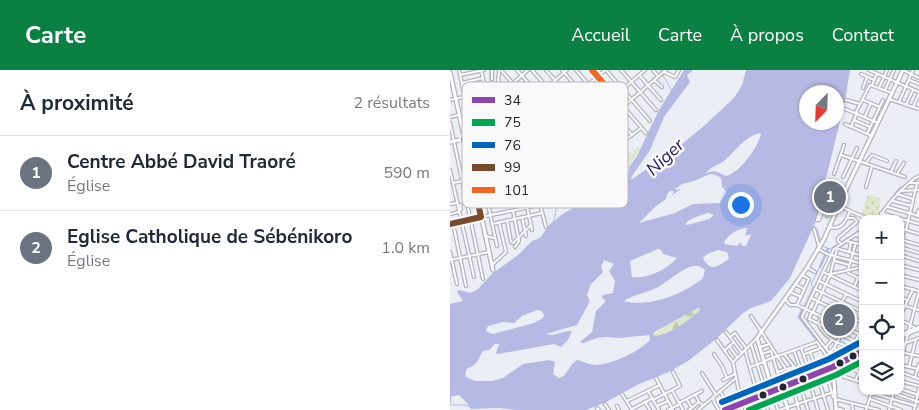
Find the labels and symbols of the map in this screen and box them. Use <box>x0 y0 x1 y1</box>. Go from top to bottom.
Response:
legend <box>462 82 628 208</box>
north arrow <box>799 85 844 130</box>
text: 34 <box>504 91 521 110</box>
text: 75 <box>504 113 521 132</box>
water label: Niger <box>641 133 690 181</box>
text: 76 <box>504 136 521 155</box>
text: 99 <box>504 158 521 177</box>
pin: 1 <box>814 178 846 216</box>
text: 101 <box>504 181 529 200</box>
your location <box>728 192 754 218</box>
pin: 2 <box>823 301 855 339</box>
unlabelled marker <box>848 351 858 361</box>
unlabelled marker <box>835 358 845 368</box>
unlabelled marker <box>798 374 808 384</box>
unlabelled marker <box>778 382 788 392</box>
unlabelled marker <box>758 390 768 400</box>

